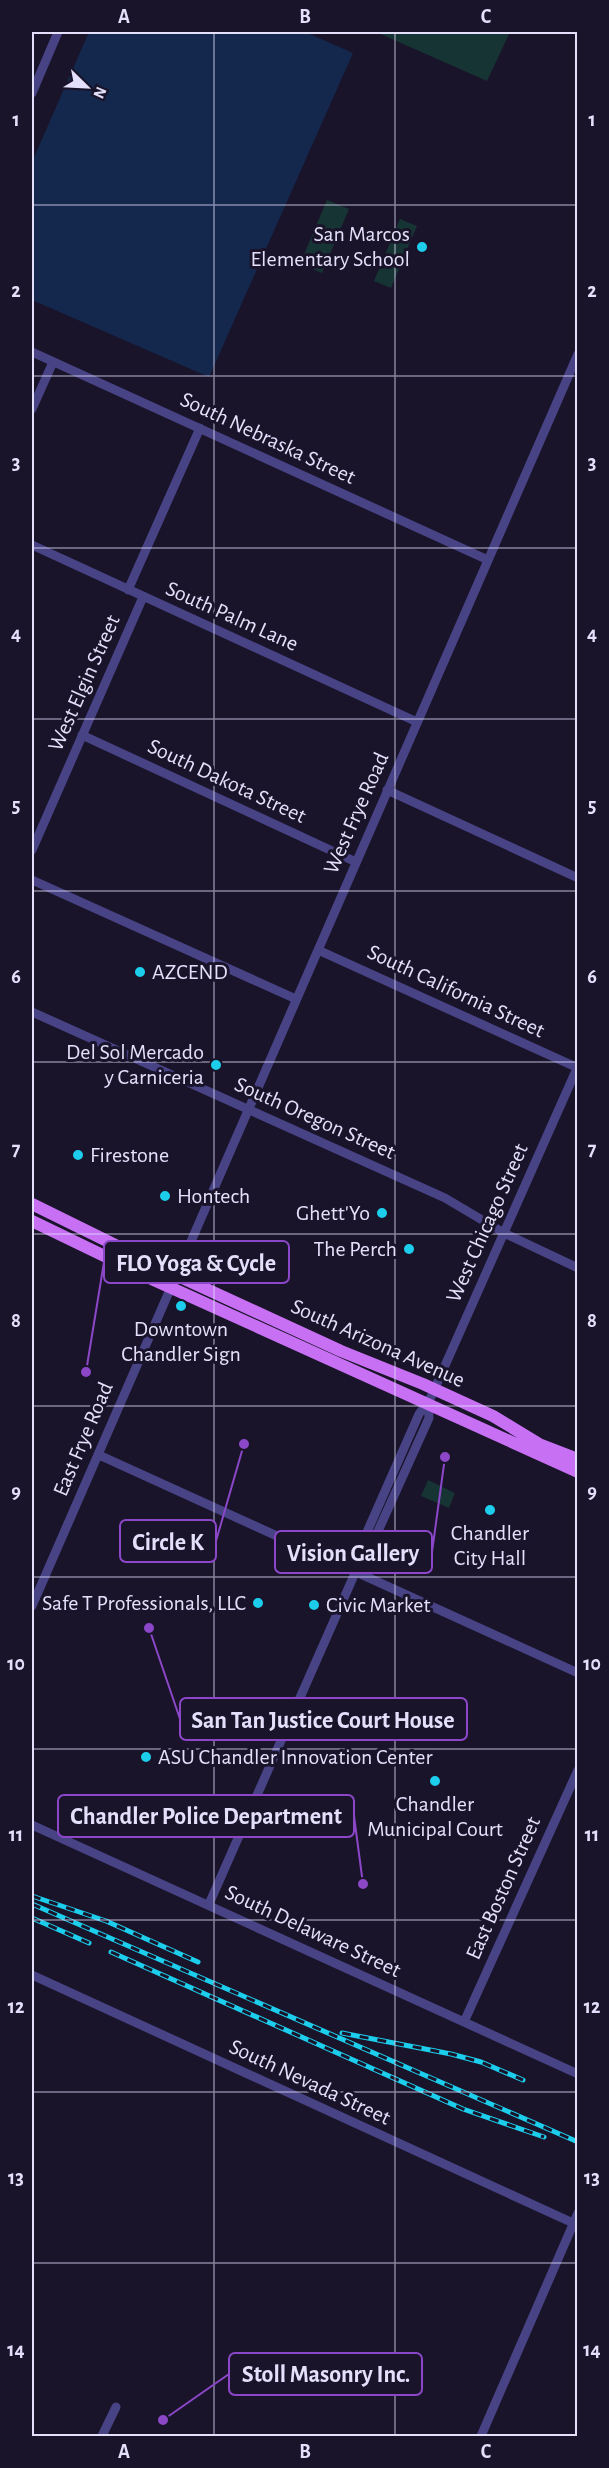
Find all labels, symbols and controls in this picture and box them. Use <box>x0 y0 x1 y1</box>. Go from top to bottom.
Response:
text: A <box>118 7 130 27</box>
text: B <box>299 7 311 27</box>
text: C <box>481 7 492 27</box>
north arrow <box>57 57 117 117</box>
text: N <box>90 84 109 101</box>
text: 1 <box>12 110 20 130</box>
text: 1 <box>588 110 596 130</box>
place label: San Marcos Elementary School <box>250 223 410 270</box>
marker: San Marcos Elementary School <box>415 240 429 254</box>
text: 2 <box>11 281 21 301</box>
text: 2 <box>587 281 597 301</box>
street label: South Nebraska Street <box>177 388 359 488</box>
text: 3 <box>12 453 20 473</box>
text: 3 <box>588 453 596 473</box>
street label: South Palm Lane <box>163 577 301 655</box>
street label: West Elgin Street <box>44 612 124 754</box>
text: 4 <box>11 624 21 644</box>
text: 4 <box>587 624 597 644</box>
street label: South Dakota Street <box>145 735 309 827</box>
street label: West Frye Road <box>319 749 393 877</box>
text: 5 <box>12 796 20 816</box>
text: 5 <box>588 796 596 816</box>
street label: South California Street <box>364 940 548 1042</box>
place label: AZCEND <box>152 961 228 983</box>
marker: AZCEND <box>133 965 147 979</box>
text: 6 <box>11 967 21 987</box>
text: 6 <box>587 967 597 987</box>
place label: Del Sol Mercado y Carniceria <box>66 1041 204 1088</box>
marker: Del Sol Mercado y Carniceria <box>209 1058 223 1072</box>
street label: South Oregon Street <box>231 1073 399 1163</box>
text: 7 <box>12 1139 21 1159</box>
text: 7 <box>588 1139 597 1159</box>
street label: West Chicago Street <box>442 1140 532 1306</box>
place label: Firestone <box>90 1144 169 1166</box>
marker: Firestone <box>71 1148 85 1162</box>
place label: Hontech <box>177 1185 250 1207</box>
marker: Hontech <box>158 1189 172 1203</box>
place label: Ghett'Yo <box>296 1202 370 1224</box>
marker: Ghett'Yo <box>375 1206 389 1220</box>
place label: The Perch <box>314 1238 397 1260</box>
callout: FLO Yoga & Cycle <box>104 1241 289 1283</box>
marker: The Perch <box>402 1242 416 1256</box>
text: FLO Yoga & Cycle <box>116 1252 276 1276</box>
street label: South Arizona Avenue <box>288 1295 468 1391</box>
marker: Downtown Chandler Sign <box>174 1299 188 1313</box>
text: 8 <box>11 1311 21 1331</box>
text: 8 <box>587 1311 597 1331</box>
place label: Downtown Chandler Sign <box>121 1318 241 1365</box>
street label: East Frye Road <box>49 1379 117 1499</box>
text: 9 <box>11 1482 21 1502</box>
text: 9 <box>587 1482 597 1502</box>
marker: Chandler City Hall <box>483 1503 497 1517</box>
callout: Circle K <box>120 1520 216 1562</box>
place label: Chandler City Hall <box>451 1522 529 1569</box>
text: Circle K <box>132 1531 205 1555</box>
callout: Vision Gallery <box>275 1531 432 1573</box>
text: Vision Gallery <box>287 1542 420 1566</box>
place label: Safe T Professionals, LLC <box>42 1592 246 1614</box>
place label: Civic Market <box>326 1594 431 1616</box>
marker: Safe T Professionals, LLC <box>251 1596 265 1610</box>
marker: Civic Market <box>307 1598 321 1612</box>
text: 10 <box>7 1654 25 1674</box>
text: 10 <box>583 1654 601 1674</box>
callout: San Tan Justice Court House <box>180 1698 467 1740</box>
text: San Tan Justice Court House <box>191 1709 455 1733</box>
place label: ASU Chandler Innovation Center <box>158 1746 433 1768</box>
marker: ASU Chandler Innovation Center <box>139 1750 153 1764</box>
marker: Chandler Municipal Court <box>428 1774 442 1788</box>
place label: Chandler Municipal Court <box>367 1793 503 1840</box>
callout: Chandler Police Department <box>58 1795 354 1837</box>
text: Chandler Police Department <box>70 1805 342 1829</box>
street label: East Boston Street <box>462 1813 544 1963</box>
text: 11 <box>9 1825 23 1845</box>
text: 11 <box>585 1825 599 1845</box>
street label: South Delaware Street <box>222 1881 404 1981</box>
text: 12 <box>8 1997 24 2017</box>
text: 12 <box>584 1997 600 2017</box>
street label: South Nevada Street <box>226 2035 394 2129</box>
text: 13 <box>8 2168 24 2188</box>
text: 13 <box>584 2168 600 2188</box>
text: 14 <box>7 2340 25 2360</box>
text: 14 <box>583 2340 601 2360</box>
callout: Stoll Masonry Inc. <box>229 2353 422 2395</box>
text: Stoll Masonry Inc. <box>242 2363 410 2387</box>
text: A <box>118 2442 130 2462</box>
text: B <box>299 2442 311 2462</box>
text: C <box>481 2442 492 2462</box>

